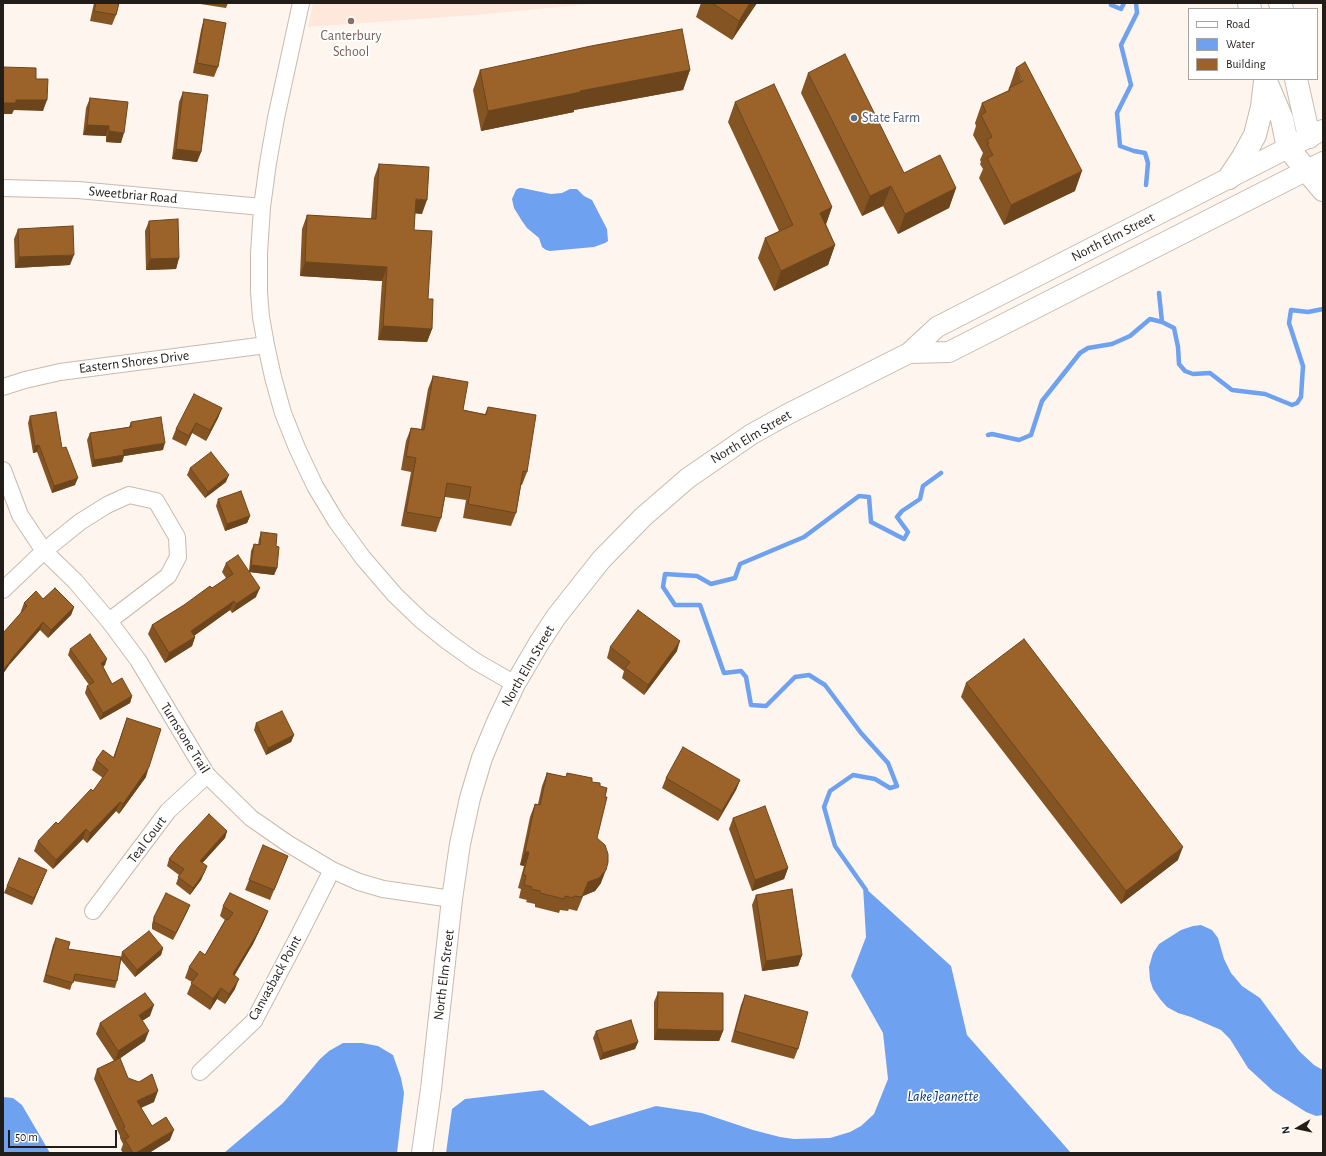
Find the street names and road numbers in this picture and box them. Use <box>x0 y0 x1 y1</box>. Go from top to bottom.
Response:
street label: Sweetbriar Road <box>88 183 178 207</box>
street label: North Elm Street <box>1069 209 1157 265</box>
street label: Eastern Shores Drive <box>78 347 190 377</box>
street label: North Elm Street <box>708 406 794 468</box>
street label: North Elm Street <box>498 622 558 710</box>
street label: Turnstone Trail <box>157 699 213 777</box>
street label: Teal Court <box>124 813 170 867</box>
street label: North Elm Street <box>430 929 458 1021</box>
street label: Canvasback Point <box>245 933 305 1023</box>

